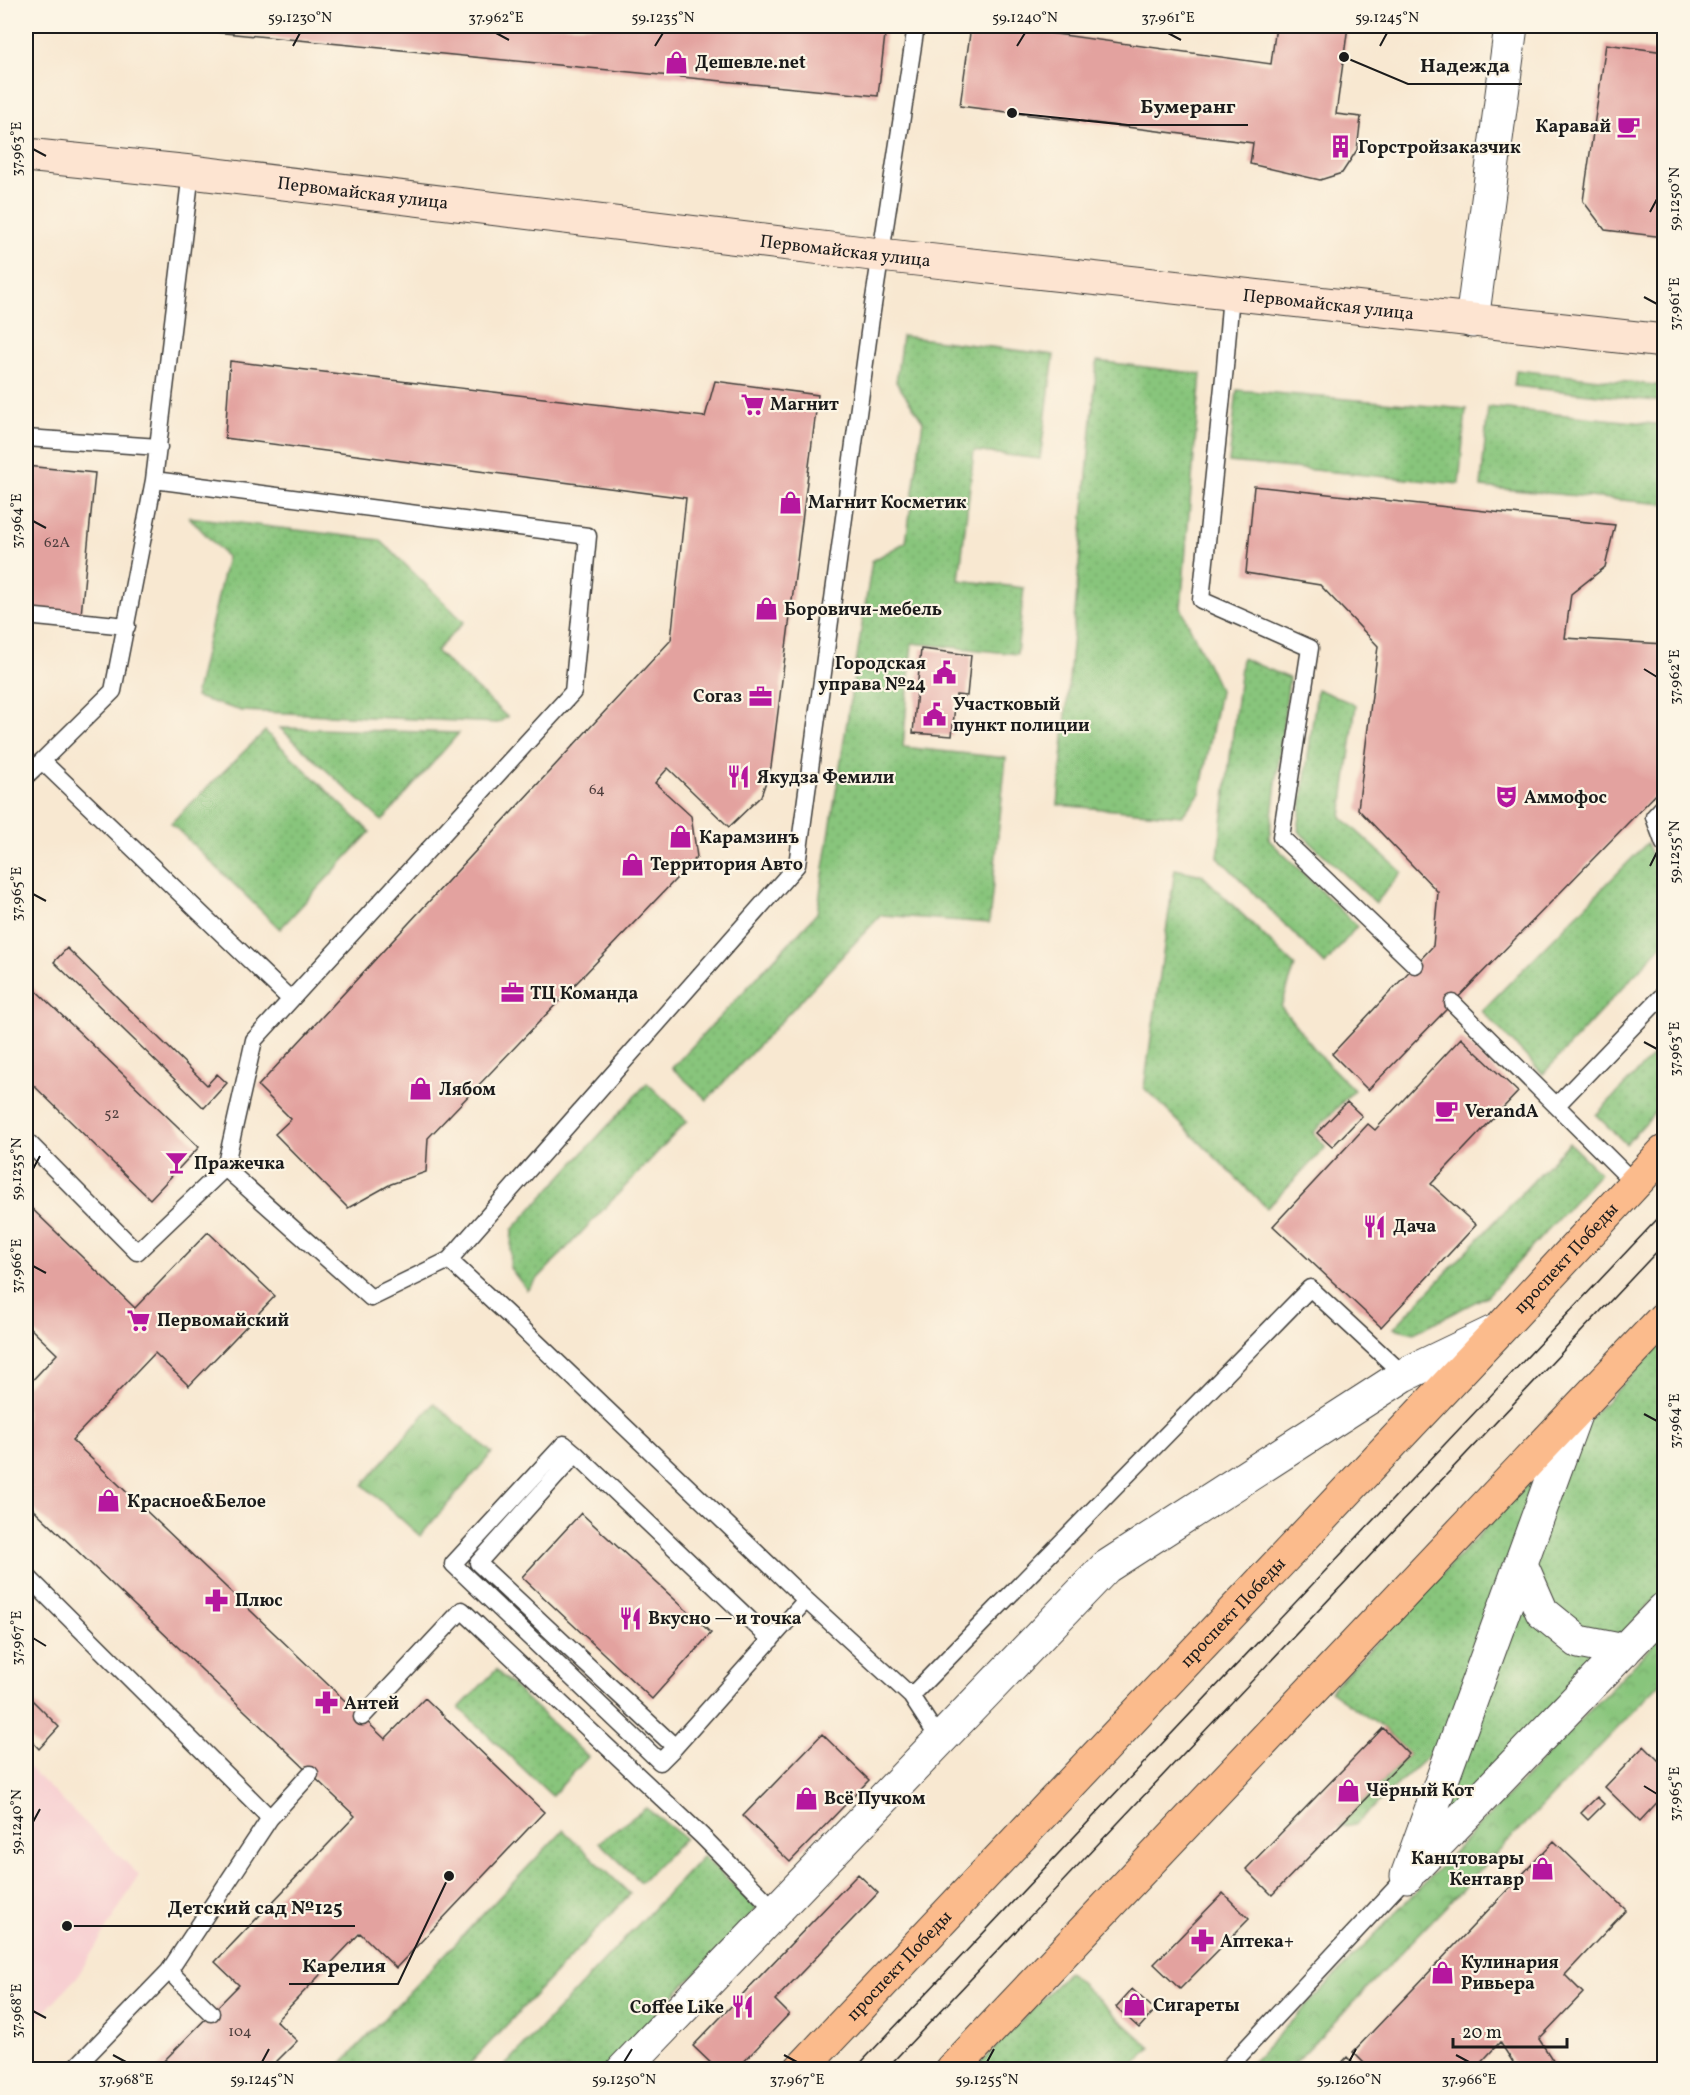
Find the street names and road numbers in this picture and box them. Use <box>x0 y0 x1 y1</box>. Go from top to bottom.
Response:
street label: Первомайская улица <box>276 171 450 217</box>
street label: Первомайская улица <box>758 230 932 275</box>
street label: Первомайская улица <box>1241 284 1415 328</box>
street label: проспект Победы <box>1509 1198 1625 1320</box>
street label: проспект Победы <box>1175 1552 1292 1674</box>
street label: проспект Победы <box>842 1905 959 2027</box>

